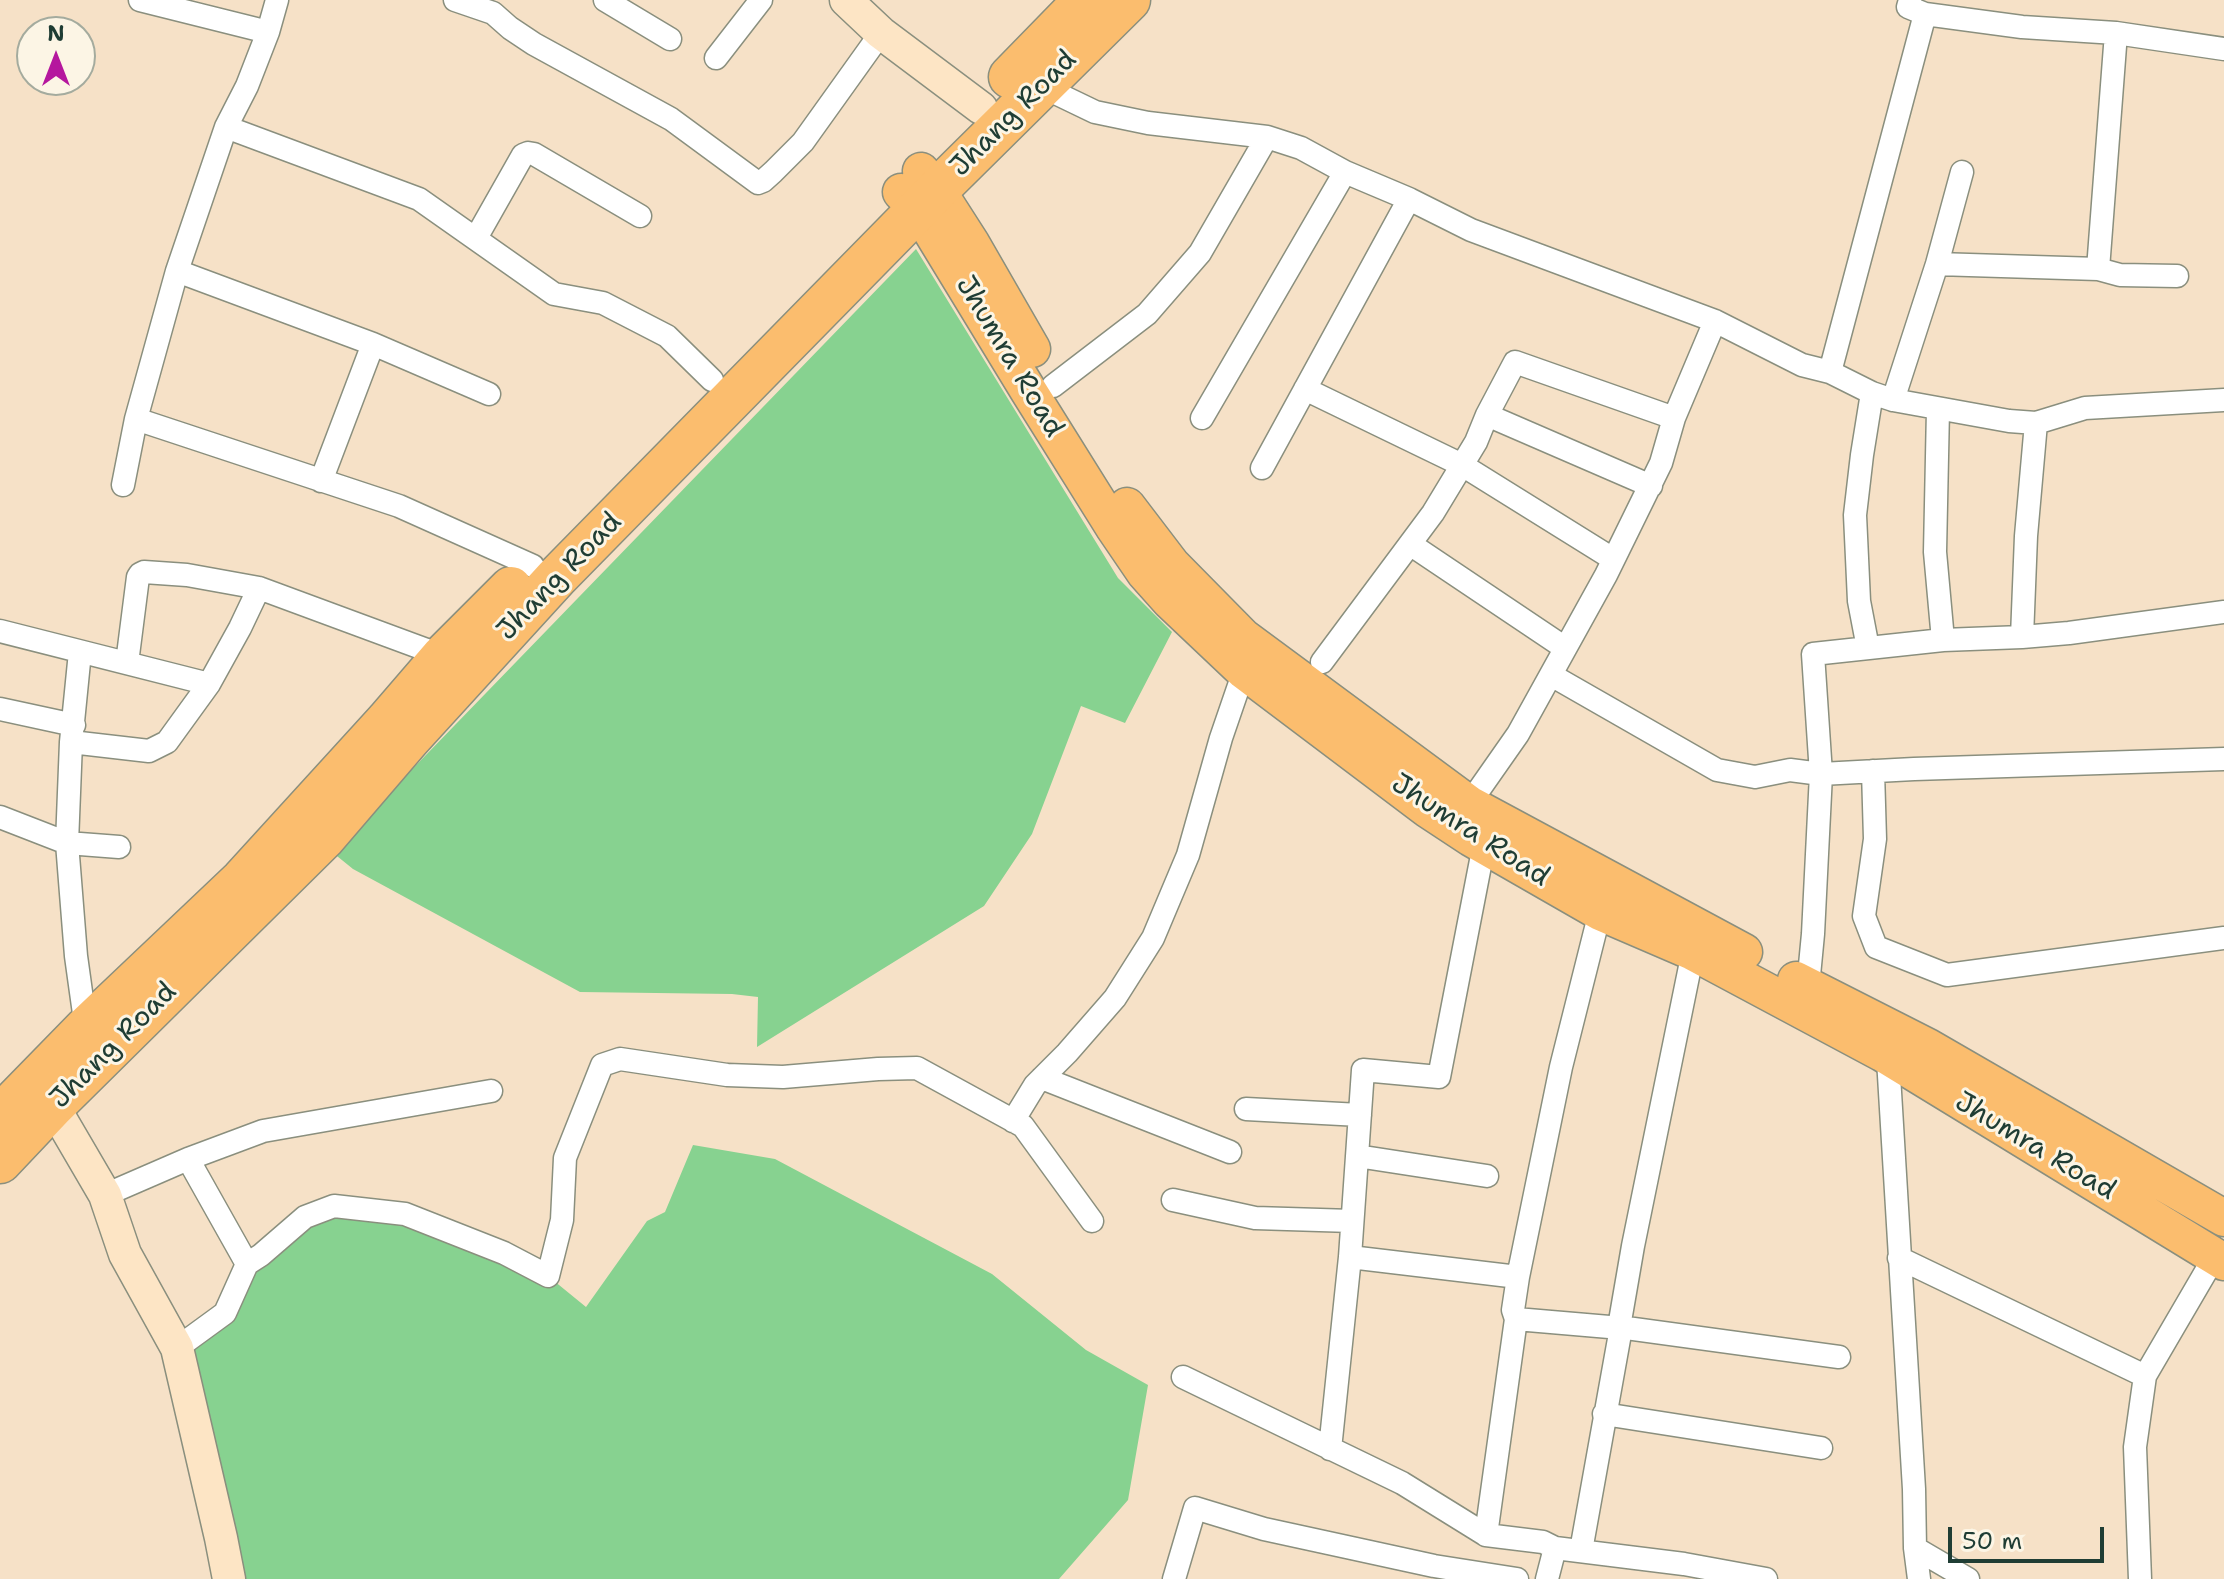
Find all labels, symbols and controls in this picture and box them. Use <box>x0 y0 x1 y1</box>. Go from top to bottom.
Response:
north arrow <box>16 16 96 96</box>
text: N <box>47 19 65 48</box>
street label: Jhang Road <box>944 44 1084 184</box>
street label: Jhumra Road <box>948 270 1070 444</box>
street label: Jhang Road <box>491 506 629 648</box>
street label: Jhumra Road <box>1384 767 1556 895</box>
street label: Jhang Road <box>44 976 184 1116</box>
street label: Jhumra Road <box>1948 1086 2122 1208</box>
scale bar <box>1952 1511 2108 1561</box>
text: 50 m <box>1962 1525 2022 1557</box>

